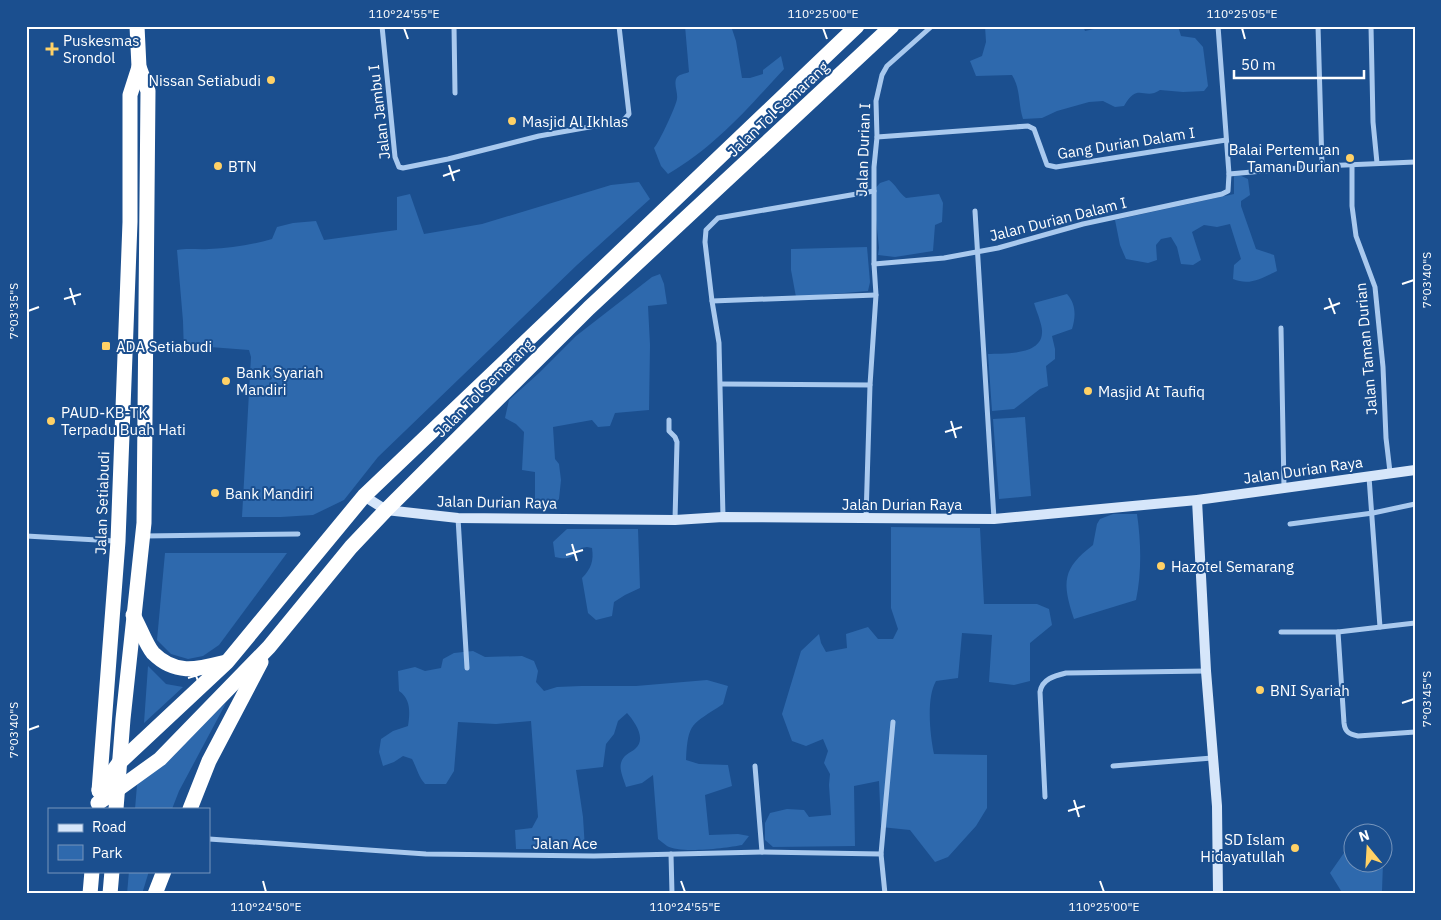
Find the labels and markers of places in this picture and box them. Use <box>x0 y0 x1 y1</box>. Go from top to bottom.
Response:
place label: Puskesmas Srondol <box>63 31 140 67</box>
marker: Puskesmas Srondol <box>45 42 59 56</box>
place label: Nissan Setiabudi <box>148 71 261 90</box>
marker: Nissan Setiabudi <box>265 74 277 86</box>
place label: Masjid Al Ikhlas <box>522 112 628 131</box>
marker: Masjid Al Ikhlas <box>506 115 518 127</box>
place label: Balai Pertemuan Taman Durian <box>1229 140 1340 176</box>
marker: Balai Pertemuan Taman Durian <box>1344 152 1356 164</box>
place label: BTN <box>228 157 257 176</box>
marker: BTN <box>212 160 224 172</box>
place label: ADA Setiabudi <box>116 337 212 356</box>
marker: ADA Setiabudi <box>100 340 112 352</box>
place label: Bank Syariah Mandiri <box>236 363 324 399</box>
marker: Bank Syariah Mandiri <box>220 375 232 387</box>
place label: Masjid At Taufiq <box>1098 382 1205 401</box>
marker: Masjid At Taufiq <box>1082 385 1094 397</box>
place label: PAUD-KB-TK Terpadu Buah Hati <box>61 403 186 439</box>
marker: PAUD-KB-TK Terpadu Buah Hati <box>45 415 57 427</box>
place label: Bank Mandiri <box>225 484 313 503</box>
marker: Bank Mandiri <box>209 487 221 499</box>
place label: Hazotel Semarang <box>1171 557 1294 576</box>
marker: Hazotel Semarang <box>1155 560 1167 572</box>
place label: BNI Syariah <box>1270 681 1350 700</box>
marker: BNI Syariah <box>1254 684 1266 696</box>
place label: SD Islam Hidayatullah <box>1200 830 1285 866</box>
marker: SD Islam Hidayatullah <box>1289 842 1301 854</box>

